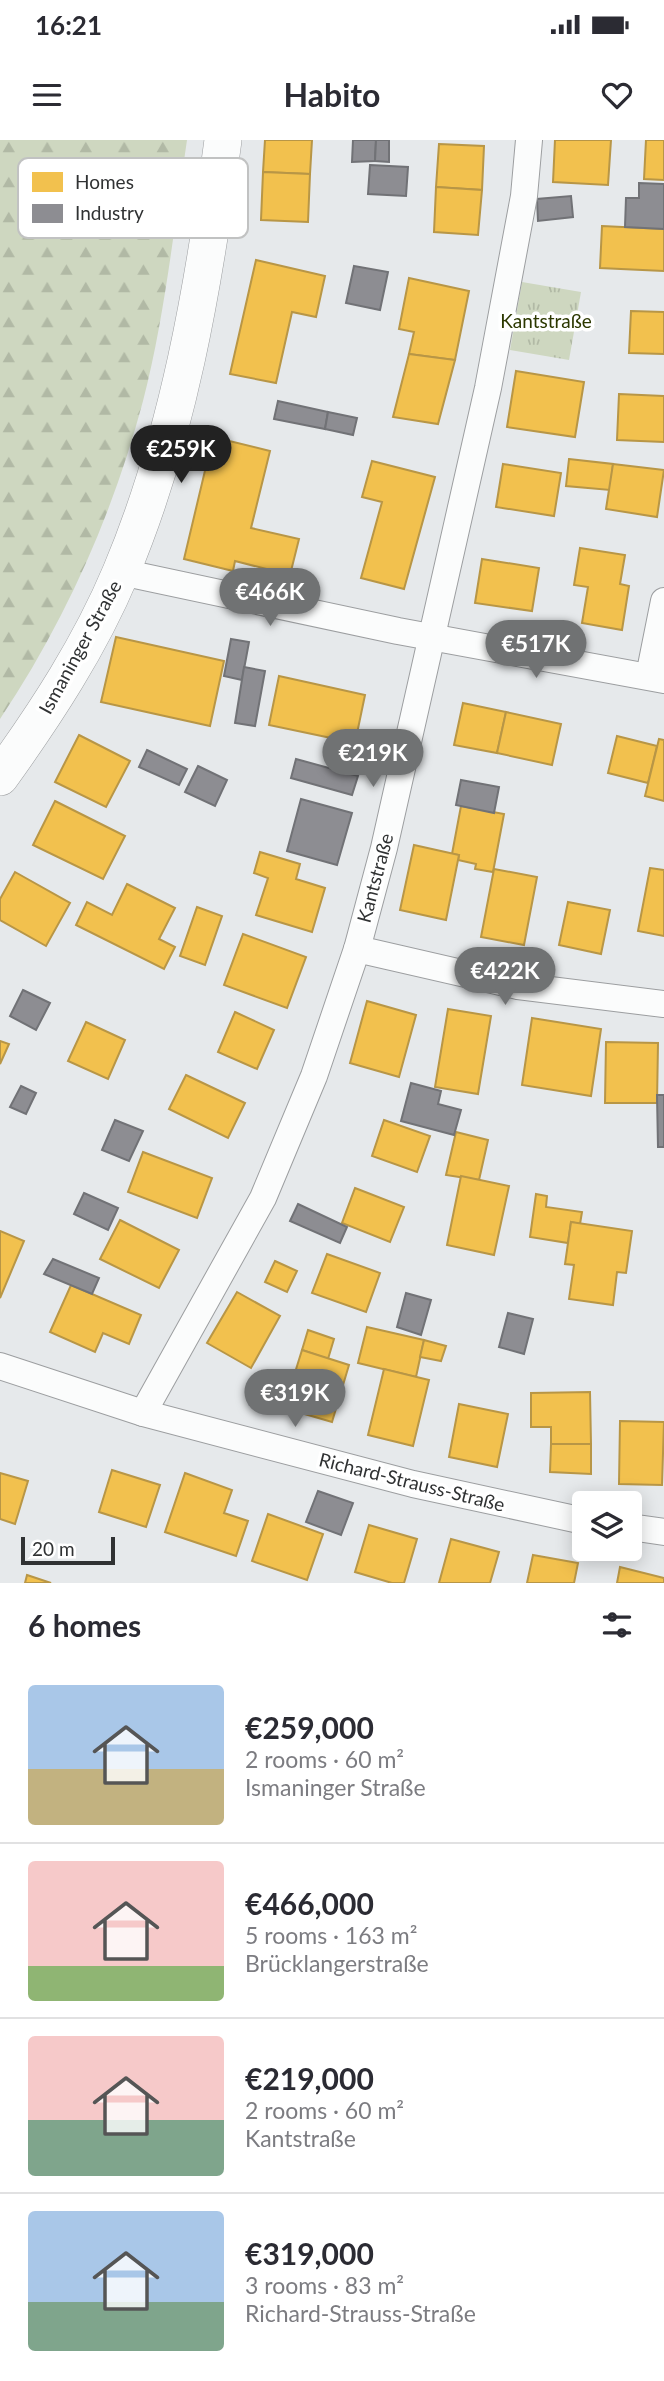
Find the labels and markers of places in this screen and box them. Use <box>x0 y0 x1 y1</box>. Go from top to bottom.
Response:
pin: €259K <box>132 426 230 485</box>
pin: €466K <box>221 568 319 628</box>
pin: €517K <box>487 620 585 680</box>
pin: €219K <box>324 730 422 789</box>
pin: €422K <box>456 948 554 1007</box>
pin: €319K <box>246 1370 344 1429</box>

